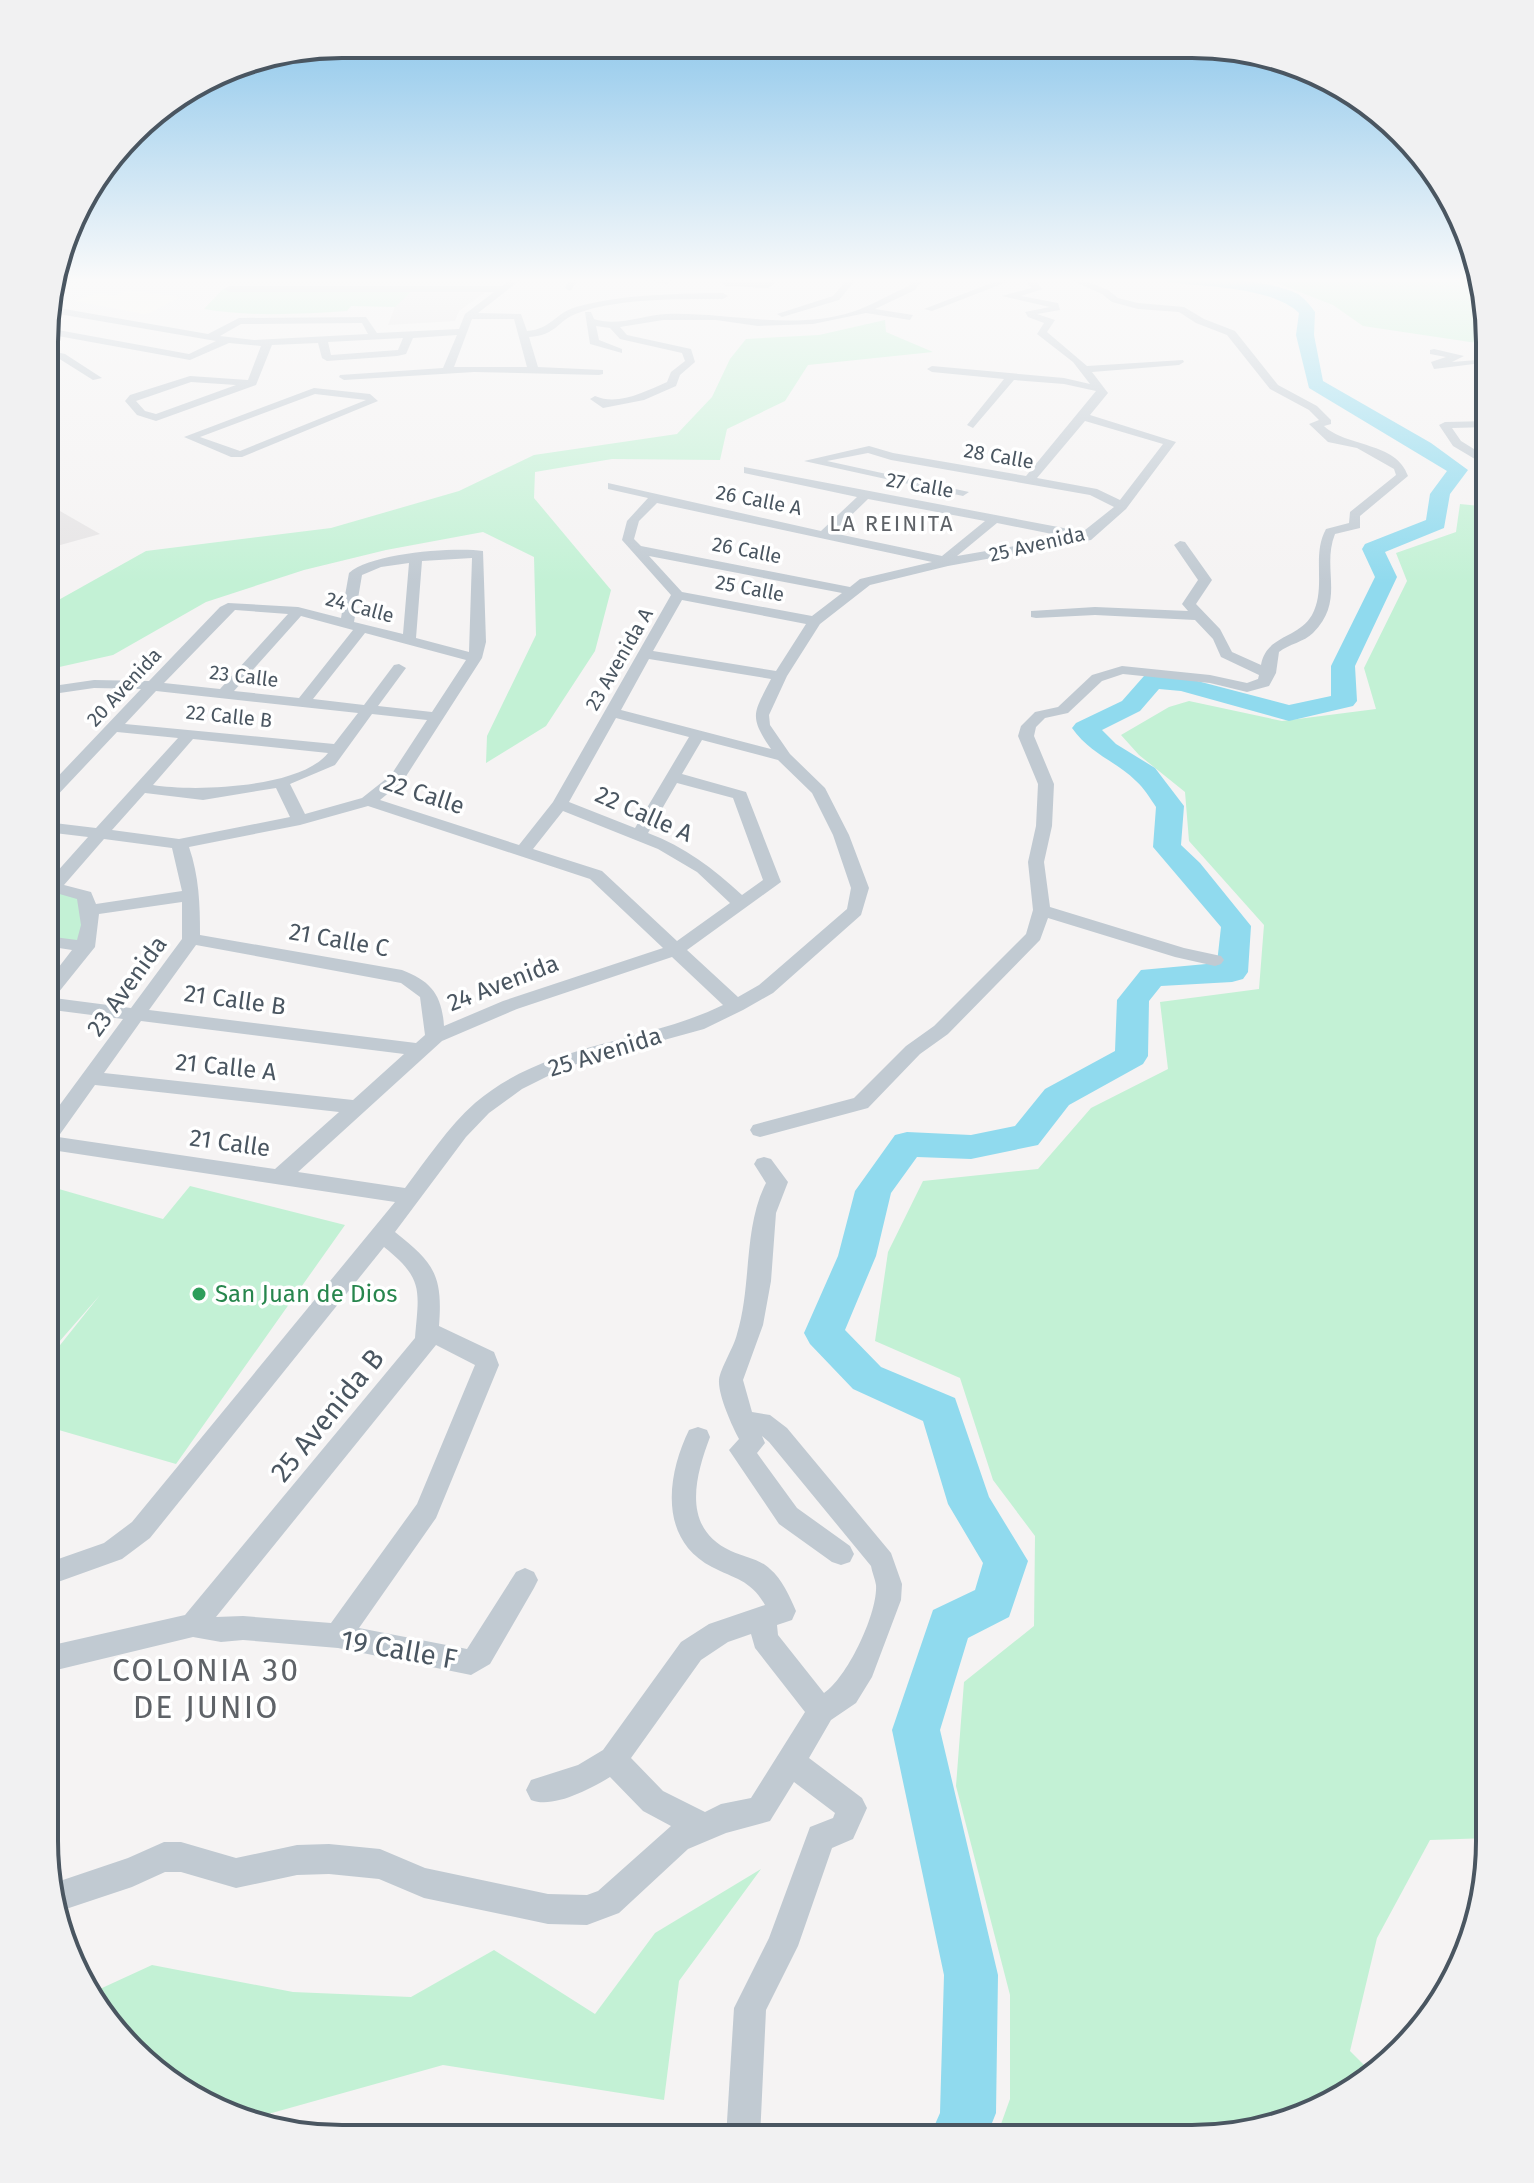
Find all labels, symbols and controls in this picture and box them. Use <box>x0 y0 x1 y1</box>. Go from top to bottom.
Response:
street label: 28 Calle <box>962 438 1036 474</box>
street label: 27 Calle <box>884 467 956 503</box>
street label: 26 Calle A <box>714 480 804 520</box>
district label: LA REINITA <box>829 510 955 537</box>
street label: 25 Avenida <box>987 521 1087 567</box>
street label: 26 Calle <box>710 532 784 568</box>
street label: 25 Calle <box>714 570 786 606</box>
street label: 24 Calle <box>323 586 397 628</box>
street label: 23 Avenida A <box>580 603 658 714</box>
street label: 20 Avenida <box>82 643 166 731</box>
street label: 23 Calle <box>208 660 280 692</box>
street label: 22 Calle B <box>185 700 273 732</box>
street label: 22 Calle <box>380 768 468 820</box>
street label: 22 Calle A <box>591 780 697 848</box>
street label: 21 Calle C <box>287 917 391 963</box>
street label: 23 Avenida <box>81 930 173 1042</box>
street label: 24 Avenida <box>443 949 563 1017</box>
street label: 21 Calle B <box>183 979 287 1021</box>
street label: 25 Avenida <box>545 1021 665 1083</box>
street label: 21 Calle A <box>174 1048 278 1086</box>
street label: 21 Calle <box>188 1123 272 1163</box>
place label: San Juan de Dios <box>215 1280 398 1308</box>
marker: San Juan de Dios <box>190 1285 208 1303</box>
street label: 25 Avenida B <box>264 1342 391 1488</box>
street label: 19 Calle F <box>338 1623 460 1676</box>
district label: COLONIA 30 DE JUNIO <box>112 1651 300 1726</box>

